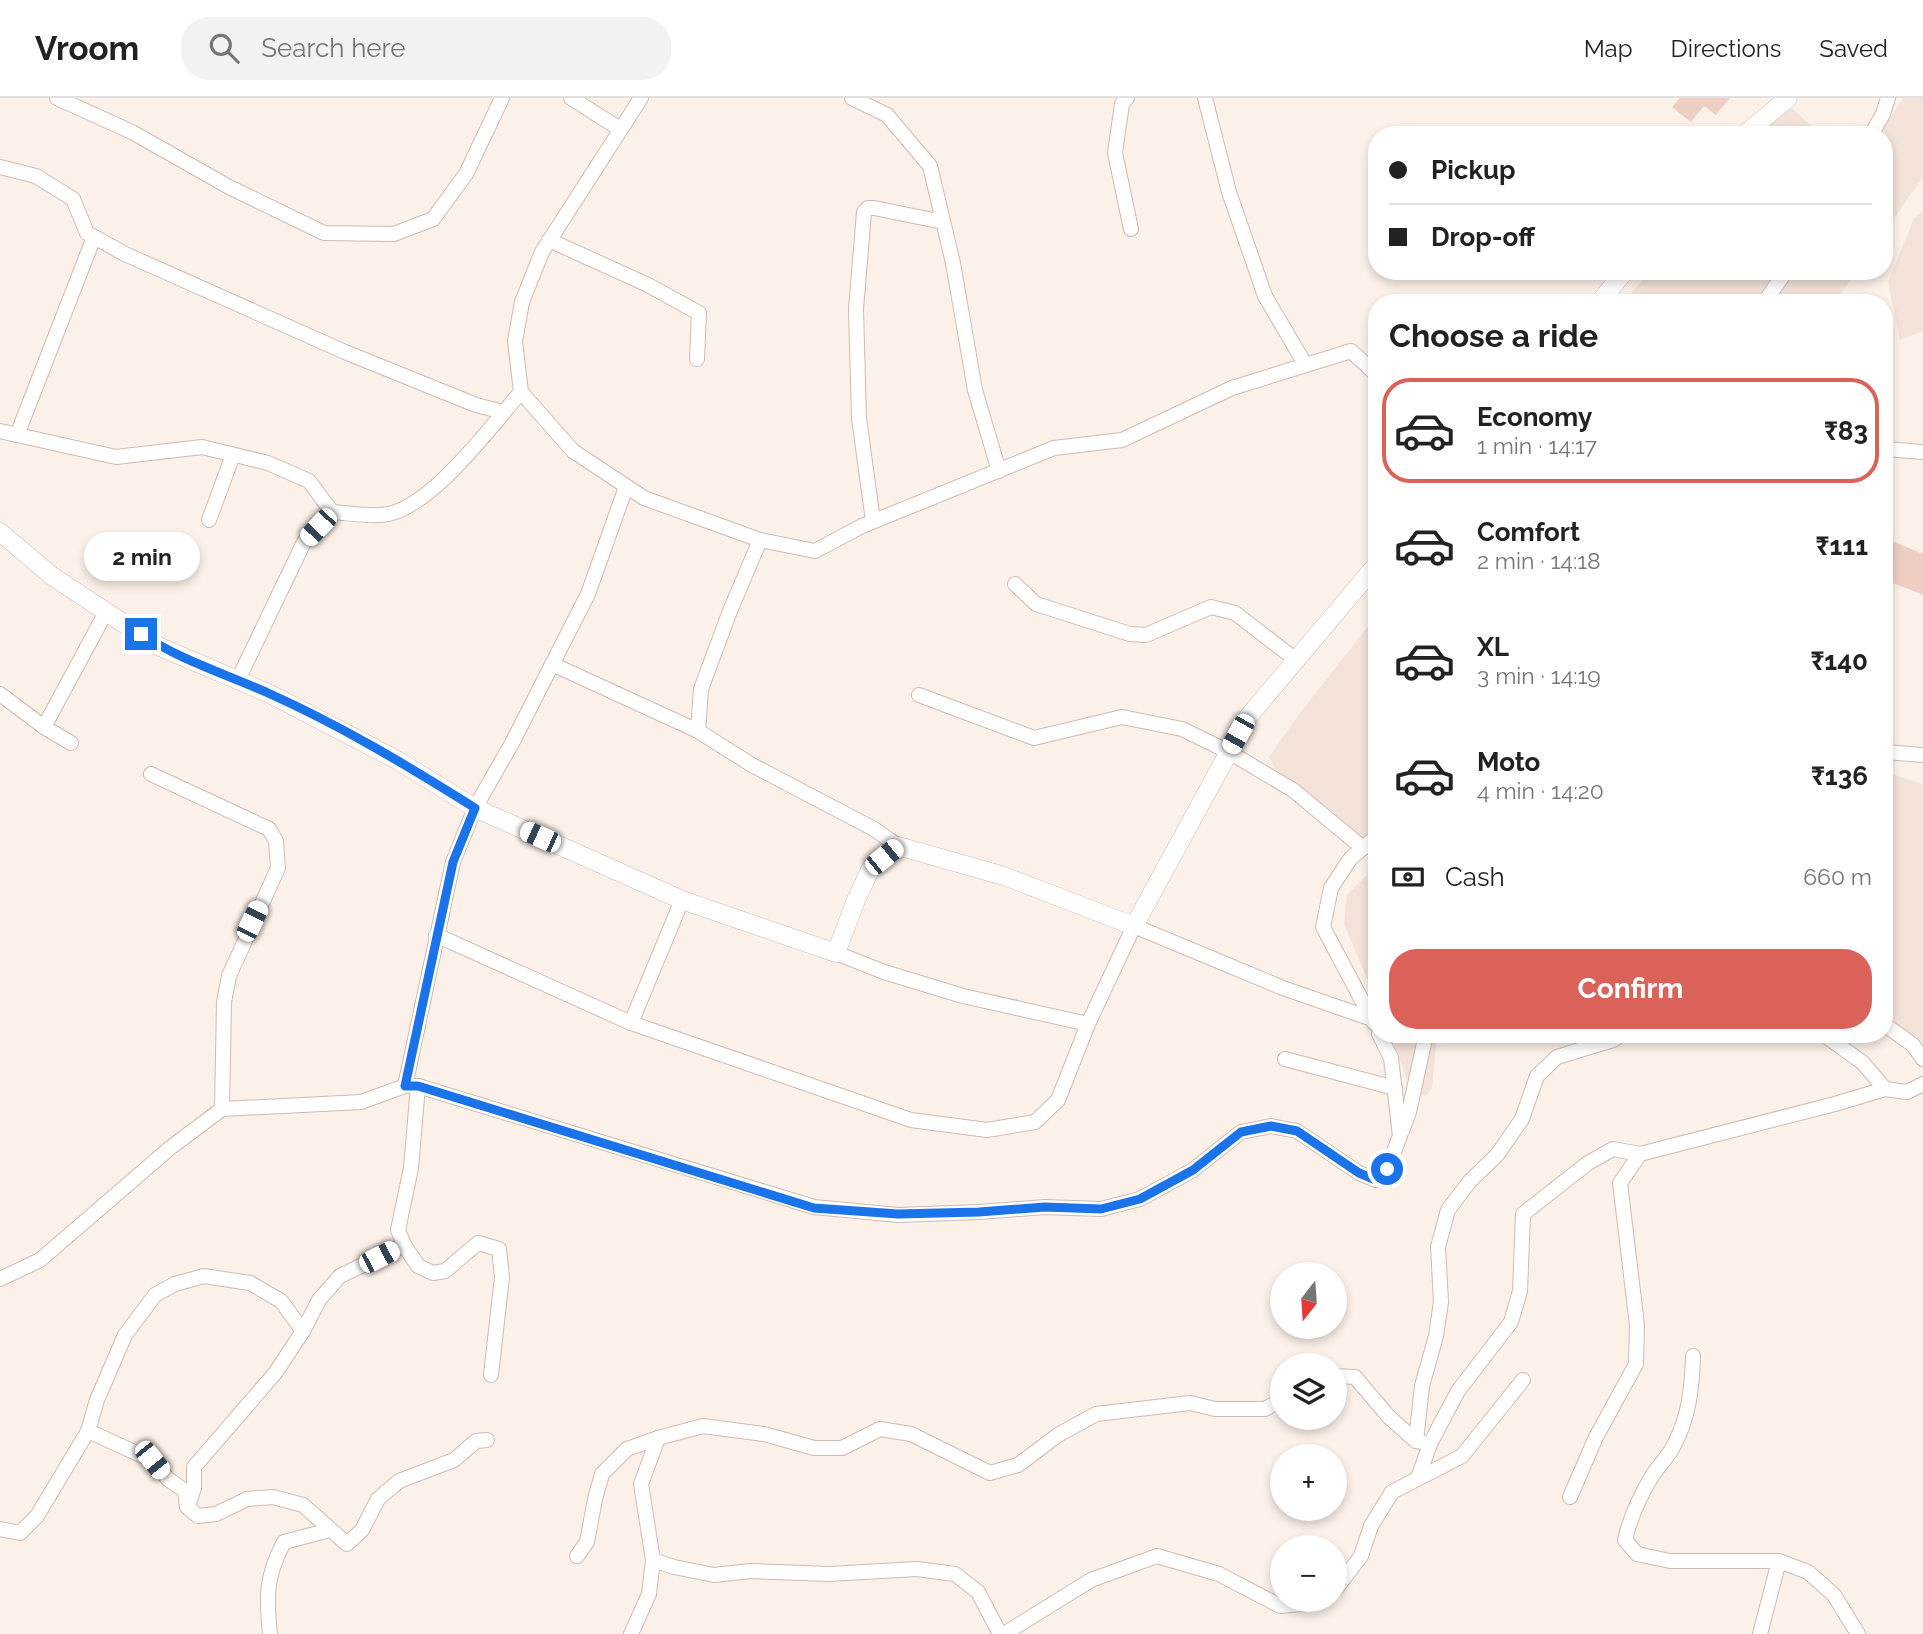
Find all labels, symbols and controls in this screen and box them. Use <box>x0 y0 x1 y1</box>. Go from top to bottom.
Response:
search box <box>181 17 671 80</box>
text: Vroom <box>35 29 139 68</box>
icon: search <box>205 29 243 67</box>
text: Search here <box>261 33 406 63</box>
text: Map <box>1584 34 1633 63</box>
text: Directions <box>1671 34 1781 63</box>
text: Saved <box>1819 34 1888 63</box>
text: Pickup <box>1431 155 1516 185</box>
text: Drop-off <box>1431 222 1535 252</box>
text: Choose a ride <box>1389 317 1598 354</box>
icon: car <box>1393 399 1456 462</box>
text: Economy <box>1477 402 1592 432</box>
text: ₹83 <box>1824 416 1868 446</box>
text: 1 min · 14:17 <box>1477 432 1597 459</box>
car <box>296 504 341 550</box>
icon: car <box>1393 514 1456 577</box>
text: Comfort <box>1477 517 1580 547</box>
text: ₹111 <box>1816 531 1868 561</box>
callout: 2 min <box>83 532 199 582</box>
text: 2 min <box>112 543 172 570</box>
text: 2 min · 14:18 <box>1477 547 1601 574</box>
route end <box>125 618 157 650</box>
icon: car <box>1393 629 1456 692</box>
text: XL <box>1477 632 1509 662</box>
text: ₹140 <box>1810 646 1868 676</box>
text: 3 min · 14:19 <box>1477 662 1601 689</box>
car <box>1219 711 1258 757</box>
icon: car <box>1393 744 1456 807</box>
text: Moto <box>1477 747 1540 777</box>
text: ₹136 <box>1811 761 1868 791</box>
text: 4 min · 14:20 <box>1477 777 1604 804</box>
car <box>517 819 564 855</box>
car <box>862 836 907 878</box>
icon: cash <box>1389 858 1427 896</box>
text: Cash <box>1445 862 1505 892</box>
text: 660 m <box>1803 863 1872 890</box>
car <box>234 898 271 944</box>
button: Confirm <box>1389 949 1872 1029</box>
route start <box>1371 1153 1403 1185</box>
car <box>356 1238 403 1276</box>
north arrow <box>1270 1262 1348 1339</box>
map controls <box>1270 1262 1347 1612</box>
button: layers <box>1270 1353 1347 1430</box>
car <box>131 1437 174 1483</box>
button: + <box>1270 1444 1347 1521</box>
button: − <box>1270 1535 1347 1612</box>

